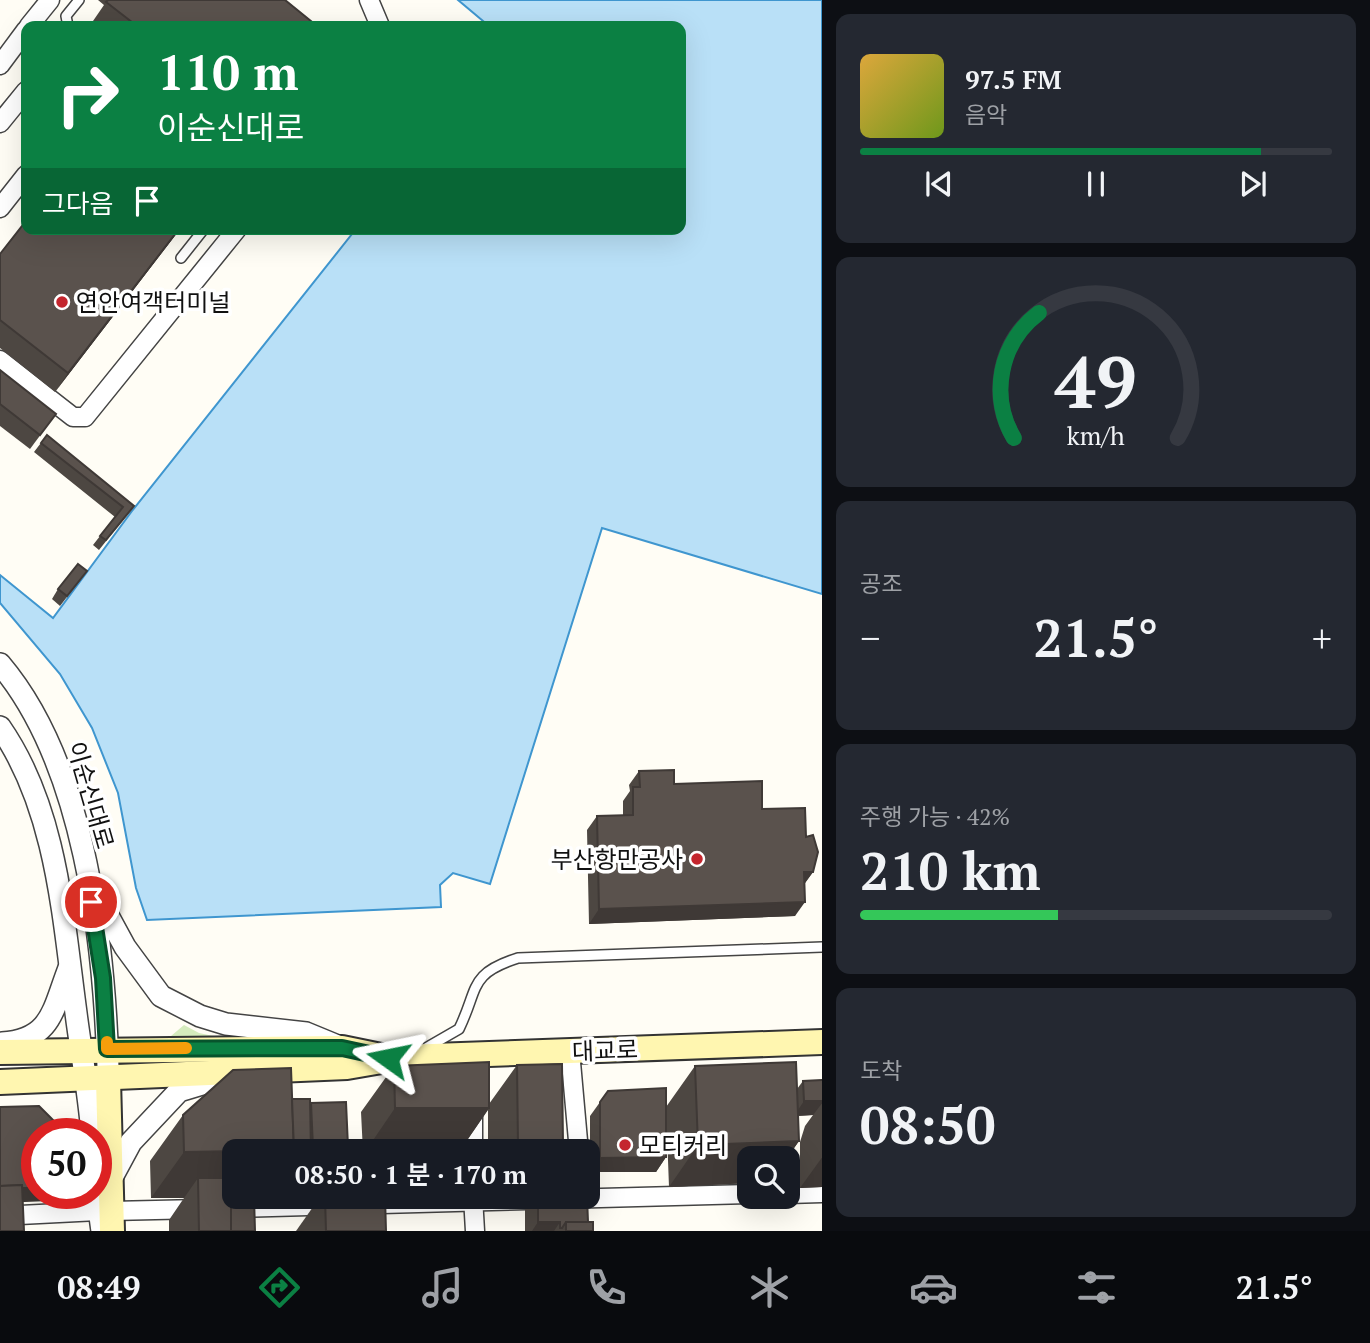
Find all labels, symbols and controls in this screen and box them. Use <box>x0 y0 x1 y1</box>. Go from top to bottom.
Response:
text: 110 m <box>157 39 299 104</box>
icon: right <box>42 49 133 140</box>
text: 97.5 FM <box>965 62 1062 96</box>
text: 음악 <box>965 99 1007 130</box>
text: 이순신대로 <box>157 106 304 148</box>
icon: previous <box>920 165 958 203</box>
icon: pause <box>1077 165 1115 203</box>
icon: next <box>1234 165 1272 203</box>
icon: arrive <box>128 182 166 220</box>
text: 그다음 <box>42 186 114 220</box>
place label: 연안여객터미널 <box>76 286 231 318</box>
marker: 연안여객터미널 <box>54 294 70 310</box>
text: 49 <box>1055 333 1137 430</box>
text: km/h <box>1067 419 1125 452</box>
text: 공조 <box>860 568 902 599</box>
text: 21.5° <box>1033 603 1159 672</box>
text: − <box>860 613 880 663</box>
text: + <box>1312 613 1332 663</box>
street label: 이순신대로 <box>60 738 122 852</box>
text: 주행 가능 · 42% <box>860 801 1010 832</box>
text: 210 km <box>860 836 1041 905</box>
place label: 부산항만공사 <box>551 843 683 875</box>
marker: 부산항만공사 <box>689 851 705 867</box>
pin <box>61 872 121 932</box>
icon: arrive <box>72 883 110 921</box>
position arrow <box>351 1021 425 1095</box>
street label: 대교로 <box>571 1033 639 1067</box>
text: 도착 <box>860 1055 902 1086</box>
text: 08:50 <box>860 1090 995 1159</box>
speed limit sign: 50 <box>21 1118 112 1209</box>
place label: 모티커리 <box>639 1129 727 1161</box>
marker: 모티커리 <box>617 1137 633 1153</box>
map controls <box>737 1146 800 1209</box>
button: search <box>737 1146 800 1209</box>
text: 08:50 · 1 분 · 170 m <box>295 1157 527 1191</box>
icon: directions <box>255 1263 304 1312</box>
icon: music <box>418 1263 467 1312</box>
icon: phone <box>582 1263 631 1312</box>
icon: climate <box>745 1263 794 1312</box>
icon: car <box>909 1263 958 1312</box>
icon: filters <box>1072 1263 1121 1312</box>
text: 08:49 <box>57 1266 141 1308</box>
text: 21.5° <box>1236 1266 1313 1308</box>

